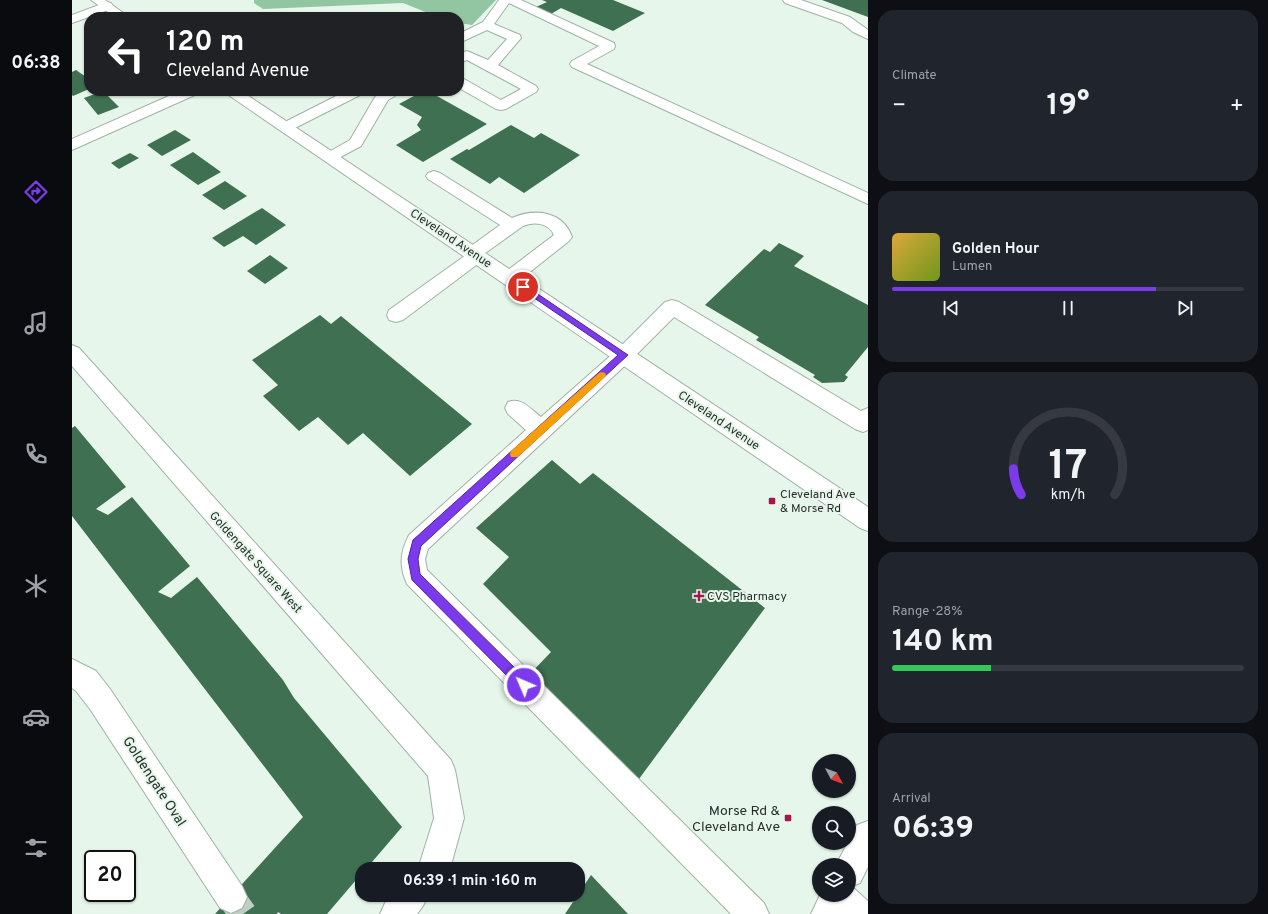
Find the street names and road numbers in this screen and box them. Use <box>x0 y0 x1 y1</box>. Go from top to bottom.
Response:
street label: Cleveland Avenue <box>406 206 494 272</box>
street label: Cleveland Avenue <box>674 388 762 454</box>
street label: Goldengate Square West <box>205 508 305 617</box>
street label: Goldengate Oval <box>118 734 189 830</box>

